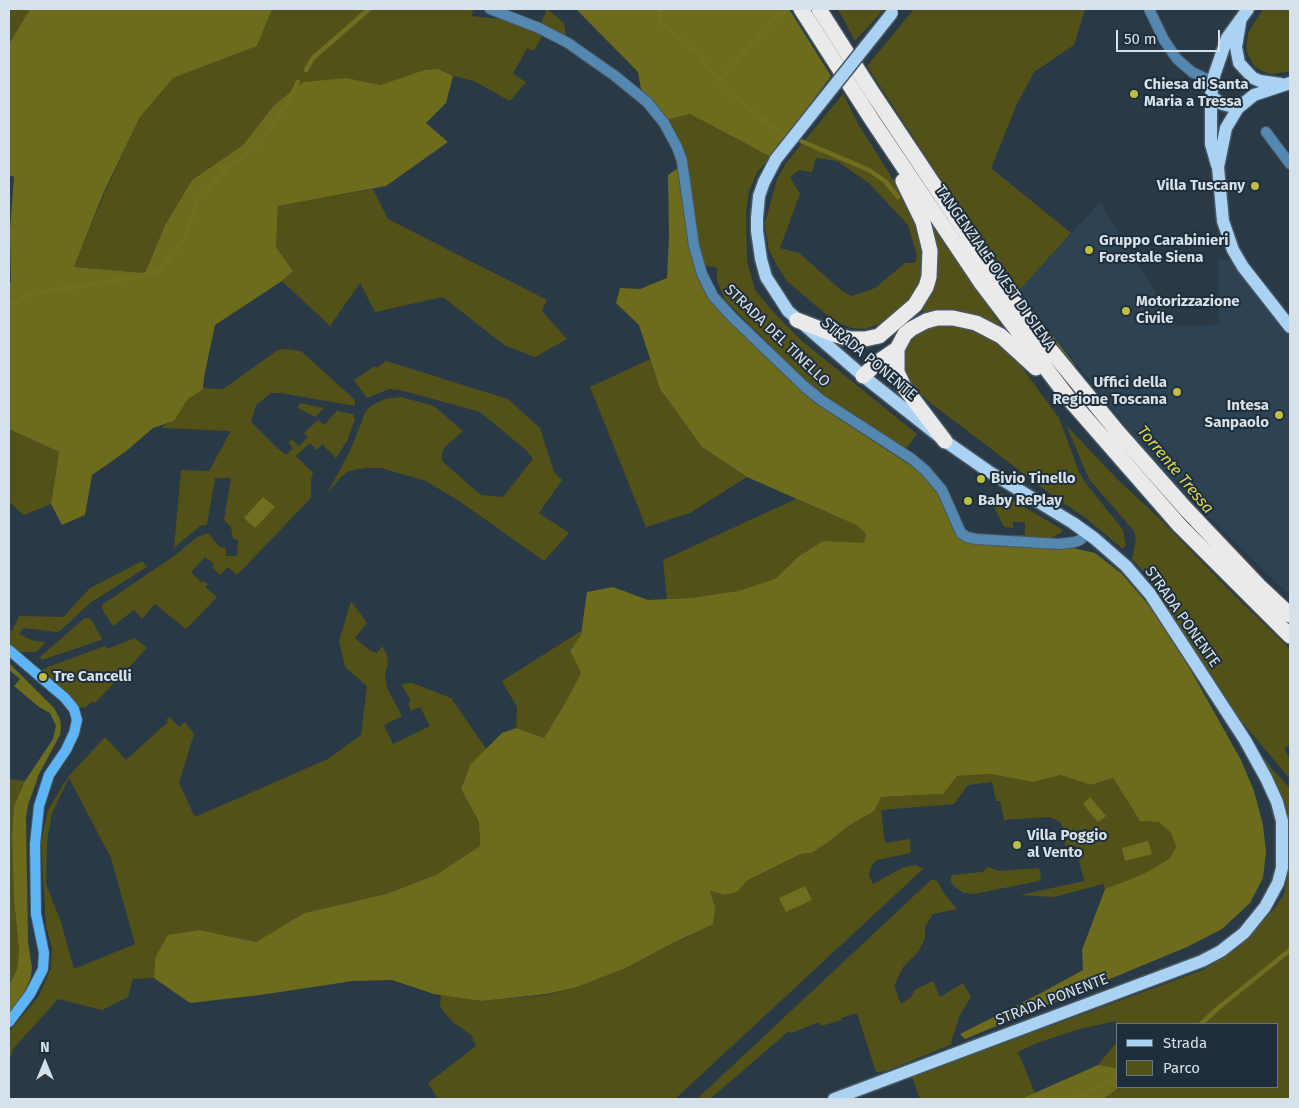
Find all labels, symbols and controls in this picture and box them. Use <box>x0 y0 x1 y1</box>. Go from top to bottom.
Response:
scale bar <box>1119 20 1223 52</box>
text: 50 m <box>1124 30 1157 48</box>
place label: Chiesa di Santa Maria a Tressa <box>1144 76 1249 111</box>
marker: Chiesa di Santa Maria a Tressa <box>1128 88 1140 100</box>
place label: Villa Tuscany <box>1157 177 1245 195</box>
marker: Villa Tuscany <box>1249 180 1261 192</box>
street label: TANGENZIALE OVEST DI SIENA <box>931 182 1059 354</box>
place label: Gruppo Carabinieri Forestale Siena <box>1099 232 1228 267</box>
marker: Gruppo Carabinieri Forestale Siena <box>1083 244 1095 256</box>
street label: STRADA DEL TINELLO <box>721 281 833 391</box>
place label: Motorizzazione Civile <box>1136 293 1240 328</box>
marker: Motorizzazione Civile <box>1120 305 1132 317</box>
street label: STRADA PONENTE <box>818 314 920 404</box>
place label: Uffici della Regione Toscana <box>1053 374 1167 409</box>
marker: Uffici della Regione Toscana <box>1171 386 1183 398</box>
place label: Intesa Sanpaolo <box>1205 397 1269 432</box>
marker: Intesa Sanpaolo <box>1273 409 1285 421</box>
water label: Torrente Tressa <box>1133 422 1217 518</box>
place label: Bivio Tinello <box>991 470 1076 488</box>
marker: Bivio Tinello <box>975 473 987 485</box>
place label: Baby RePlay <box>978 492 1062 510</box>
marker: Baby RePlay <box>962 495 974 507</box>
street label: STRADA PONENTE <box>1141 563 1223 671</box>
place label: Tre Cancelli <box>53 668 132 686</box>
marker: Tre Cancelli <box>37 671 49 683</box>
place label: Villa Poggio al Vento <box>1027 827 1107 862</box>
marker: Villa Poggio al Vento <box>1011 839 1023 851</box>
street label: STRADA PONENTE <box>993 970 1111 1030</box>
legend <box>1116 1023 1279 1088</box>
text: Strada <box>1163 1034 1207 1052</box>
north arrow <box>20 1038 70 1088</box>
text: N <box>40 1039 50 1056</box>
text: Parco <box>1163 1059 1200 1077</box>

